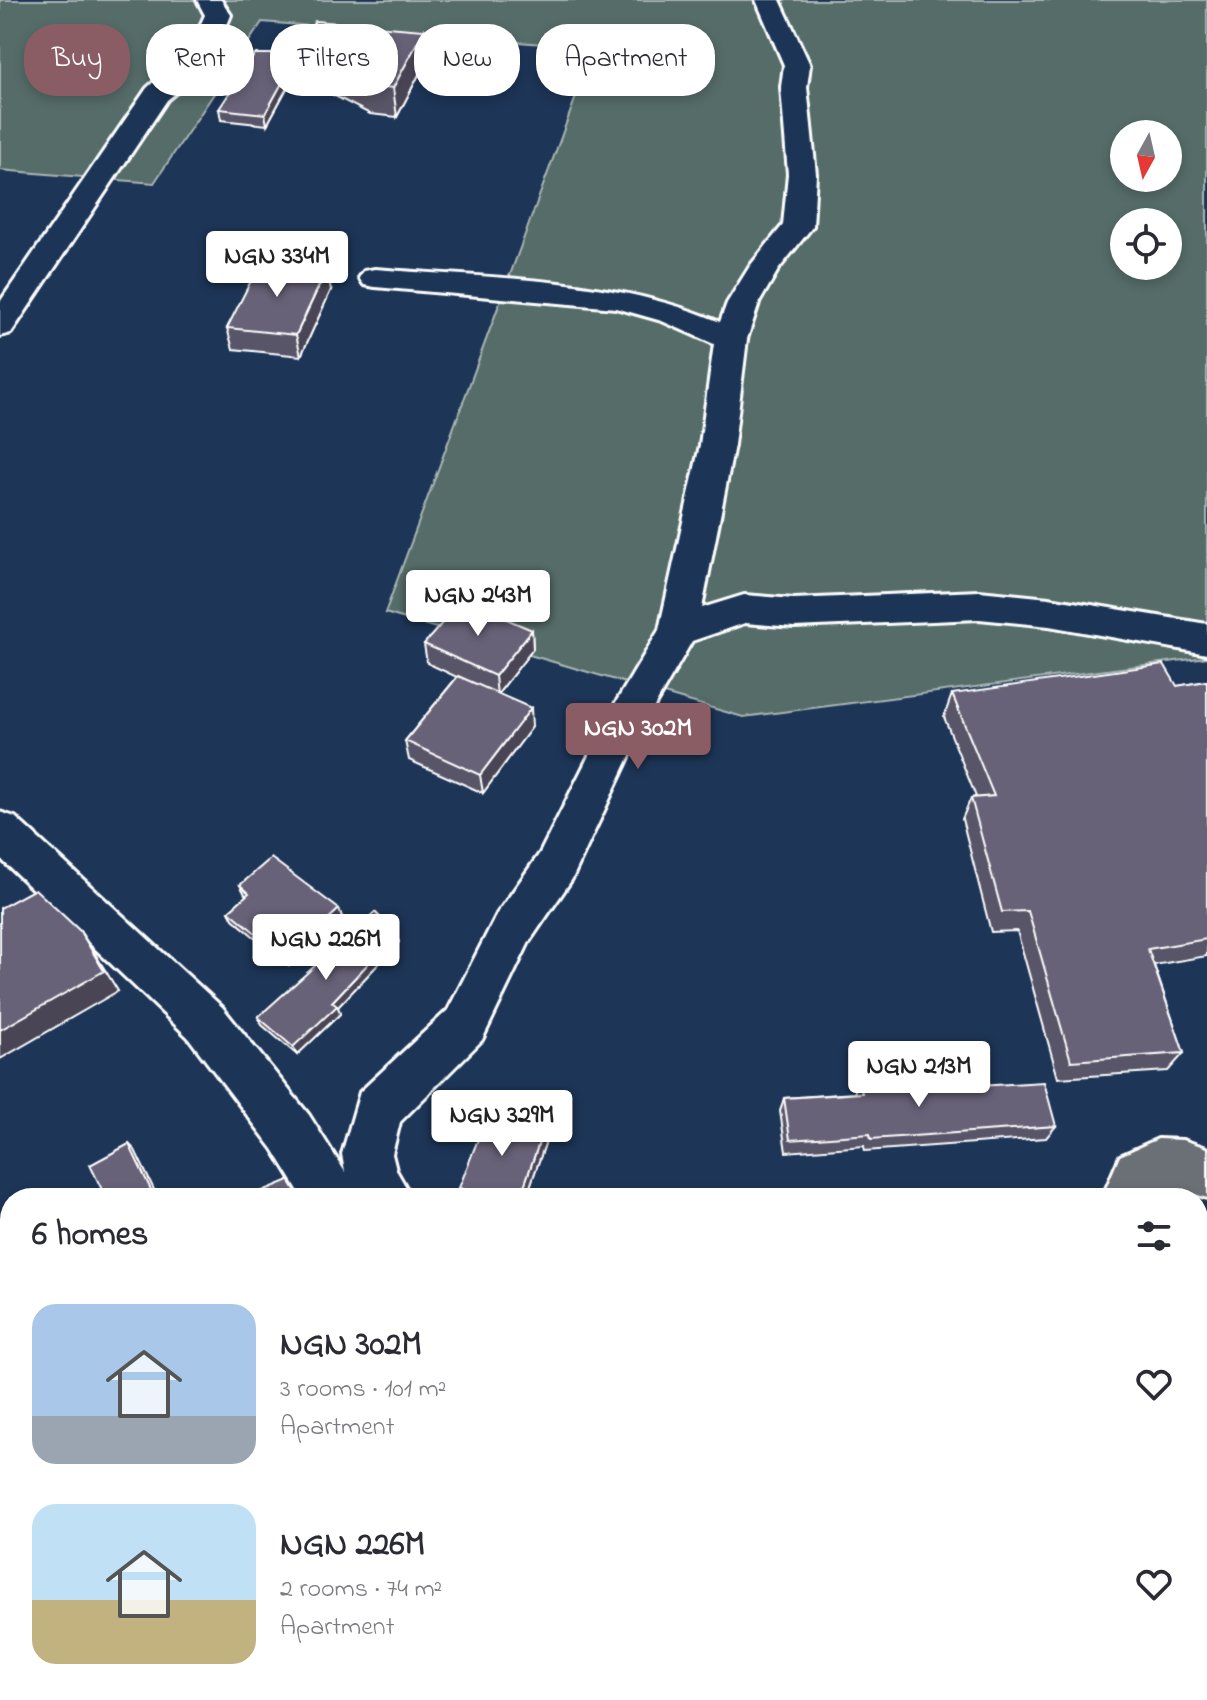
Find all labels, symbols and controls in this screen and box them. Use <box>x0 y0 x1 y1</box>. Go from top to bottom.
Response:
chip: Buy <box>24 24 130 96</box>
chip: Rent <box>146 24 254 96</box>
chip: Filters <box>270 24 398 96</box>
chip: New <box>414 24 520 96</box>
chip: Apartment <box>536 24 715 96</box>
north arrow <box>1110 120 1182 192</box>
map controls <box>1110 120 1182 280</box>
button: locate <box>1110 208 1182 280</box>
pin: NGN 334M <box>194 231 360 299</box>
text: NGN 334M <box>224 238 330 276</box>
pin: NGN 243M <box>395 570 561 638</box>
text: NGN 243M <box>424 577 532 615</box>
pin: NGN 302M <box>555 703 721 771</box>
text: NGN 302M <box>584 710 692 748</box>
pin: NGN 226M <box>243 914 409 982</box>
text: NGN 226M <box>271 921 381 959</box>
pin: NGN 213M <box>836 1041 1002 1109</box>
text: NGN 213M <box>866 1048 972 1086</box>
pin: NGN 329M <box>419 1090 585 1158</box>
text: NGN 329M <box>449 1097 555 1135</box>
text: 6 homes <box>32 1211 148 1261</box>
icon: filters <box>1132 1214 1176 1258</box>
text: NGN 302M <box>280 1321 422 1371</box>
icon: home <box>96 1336 192 1432</box>
icon: heart <box>1132 1362 1176 1406</box>
text: 3 rooms · 101 m² <box>280 1371 446 1409</box>
text: Apartment <box>280 1409 394 1447</box>
text: NGN 226M <box>280 1521 425 1571</box>
icon: home <box>96 1536 192 1632</box>
icon: heart <box>1132 1562 1176 1606</box>
text: 2 rooms · 74 m² <box>280 1571 442 1609</box>
text: Apartment <box>280 1609 394 1647</box>

